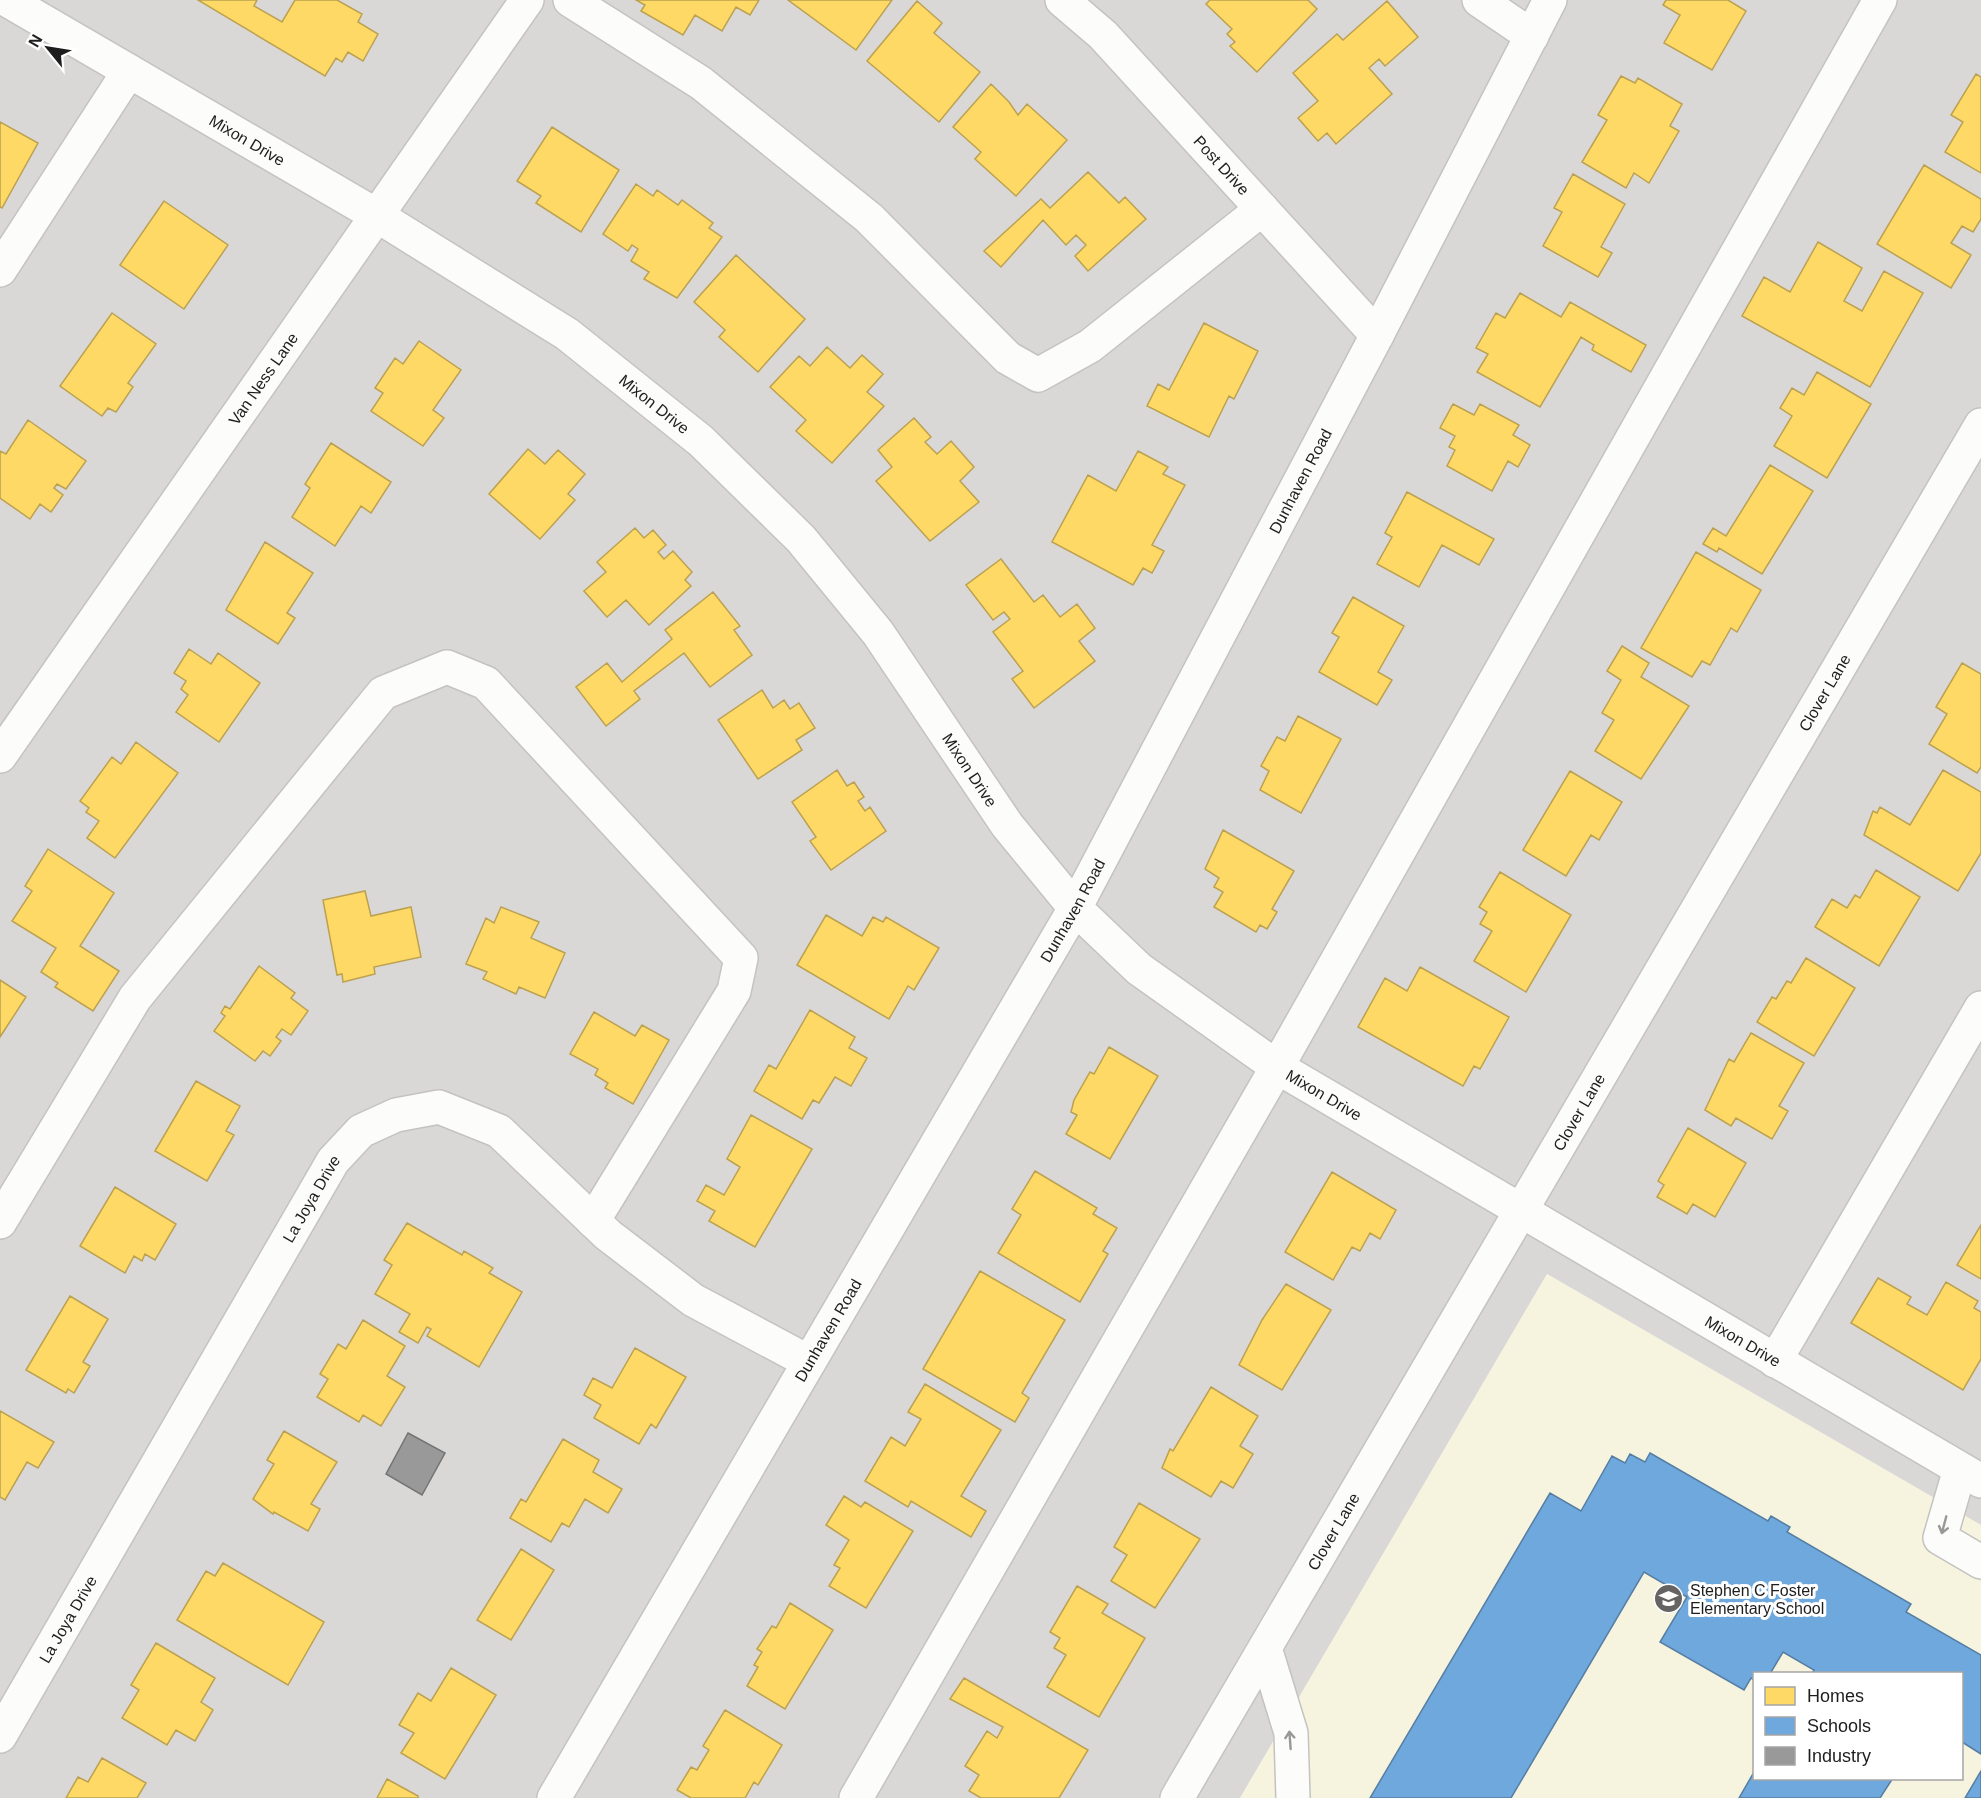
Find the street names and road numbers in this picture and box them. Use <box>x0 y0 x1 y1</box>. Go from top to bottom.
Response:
street label: Mixon Drive <box>206 112 288 169</box>
street label: Post Drive <box>1190 132 1253 198</box>
street label: Van Ness Lane <box>226 330 301 428</box>
street label: Mixon Drive <box>616 371 693 437</box>
street label: Dunhaven Road <box>1266 426 1335 536</box>
street label: Clover Lane <box>1796 651 1854 734</box>
street label: Mixon Drive <box>939 730 1000 810</box>
street label: Dunhaven Road <box>1037 856 1108 965</box>
street label: Mixon Drive <box>1283 1066 1365 1124</box>
street label: Clover Lane <box>1550 1071 1608 1154</box>
street label: La Joya Drive <box>280 1151 343 1245</box>
street label: Dunhaven Road <box>792 1276 865 1385</box>
street label: Mixon Drive <box>1702 1313 1784 1370</box>
street label: Clover Lane <box>1304 1490 1363 1573</box>
street label: La Joya Drive <box>36 1573 100 1666</box>

